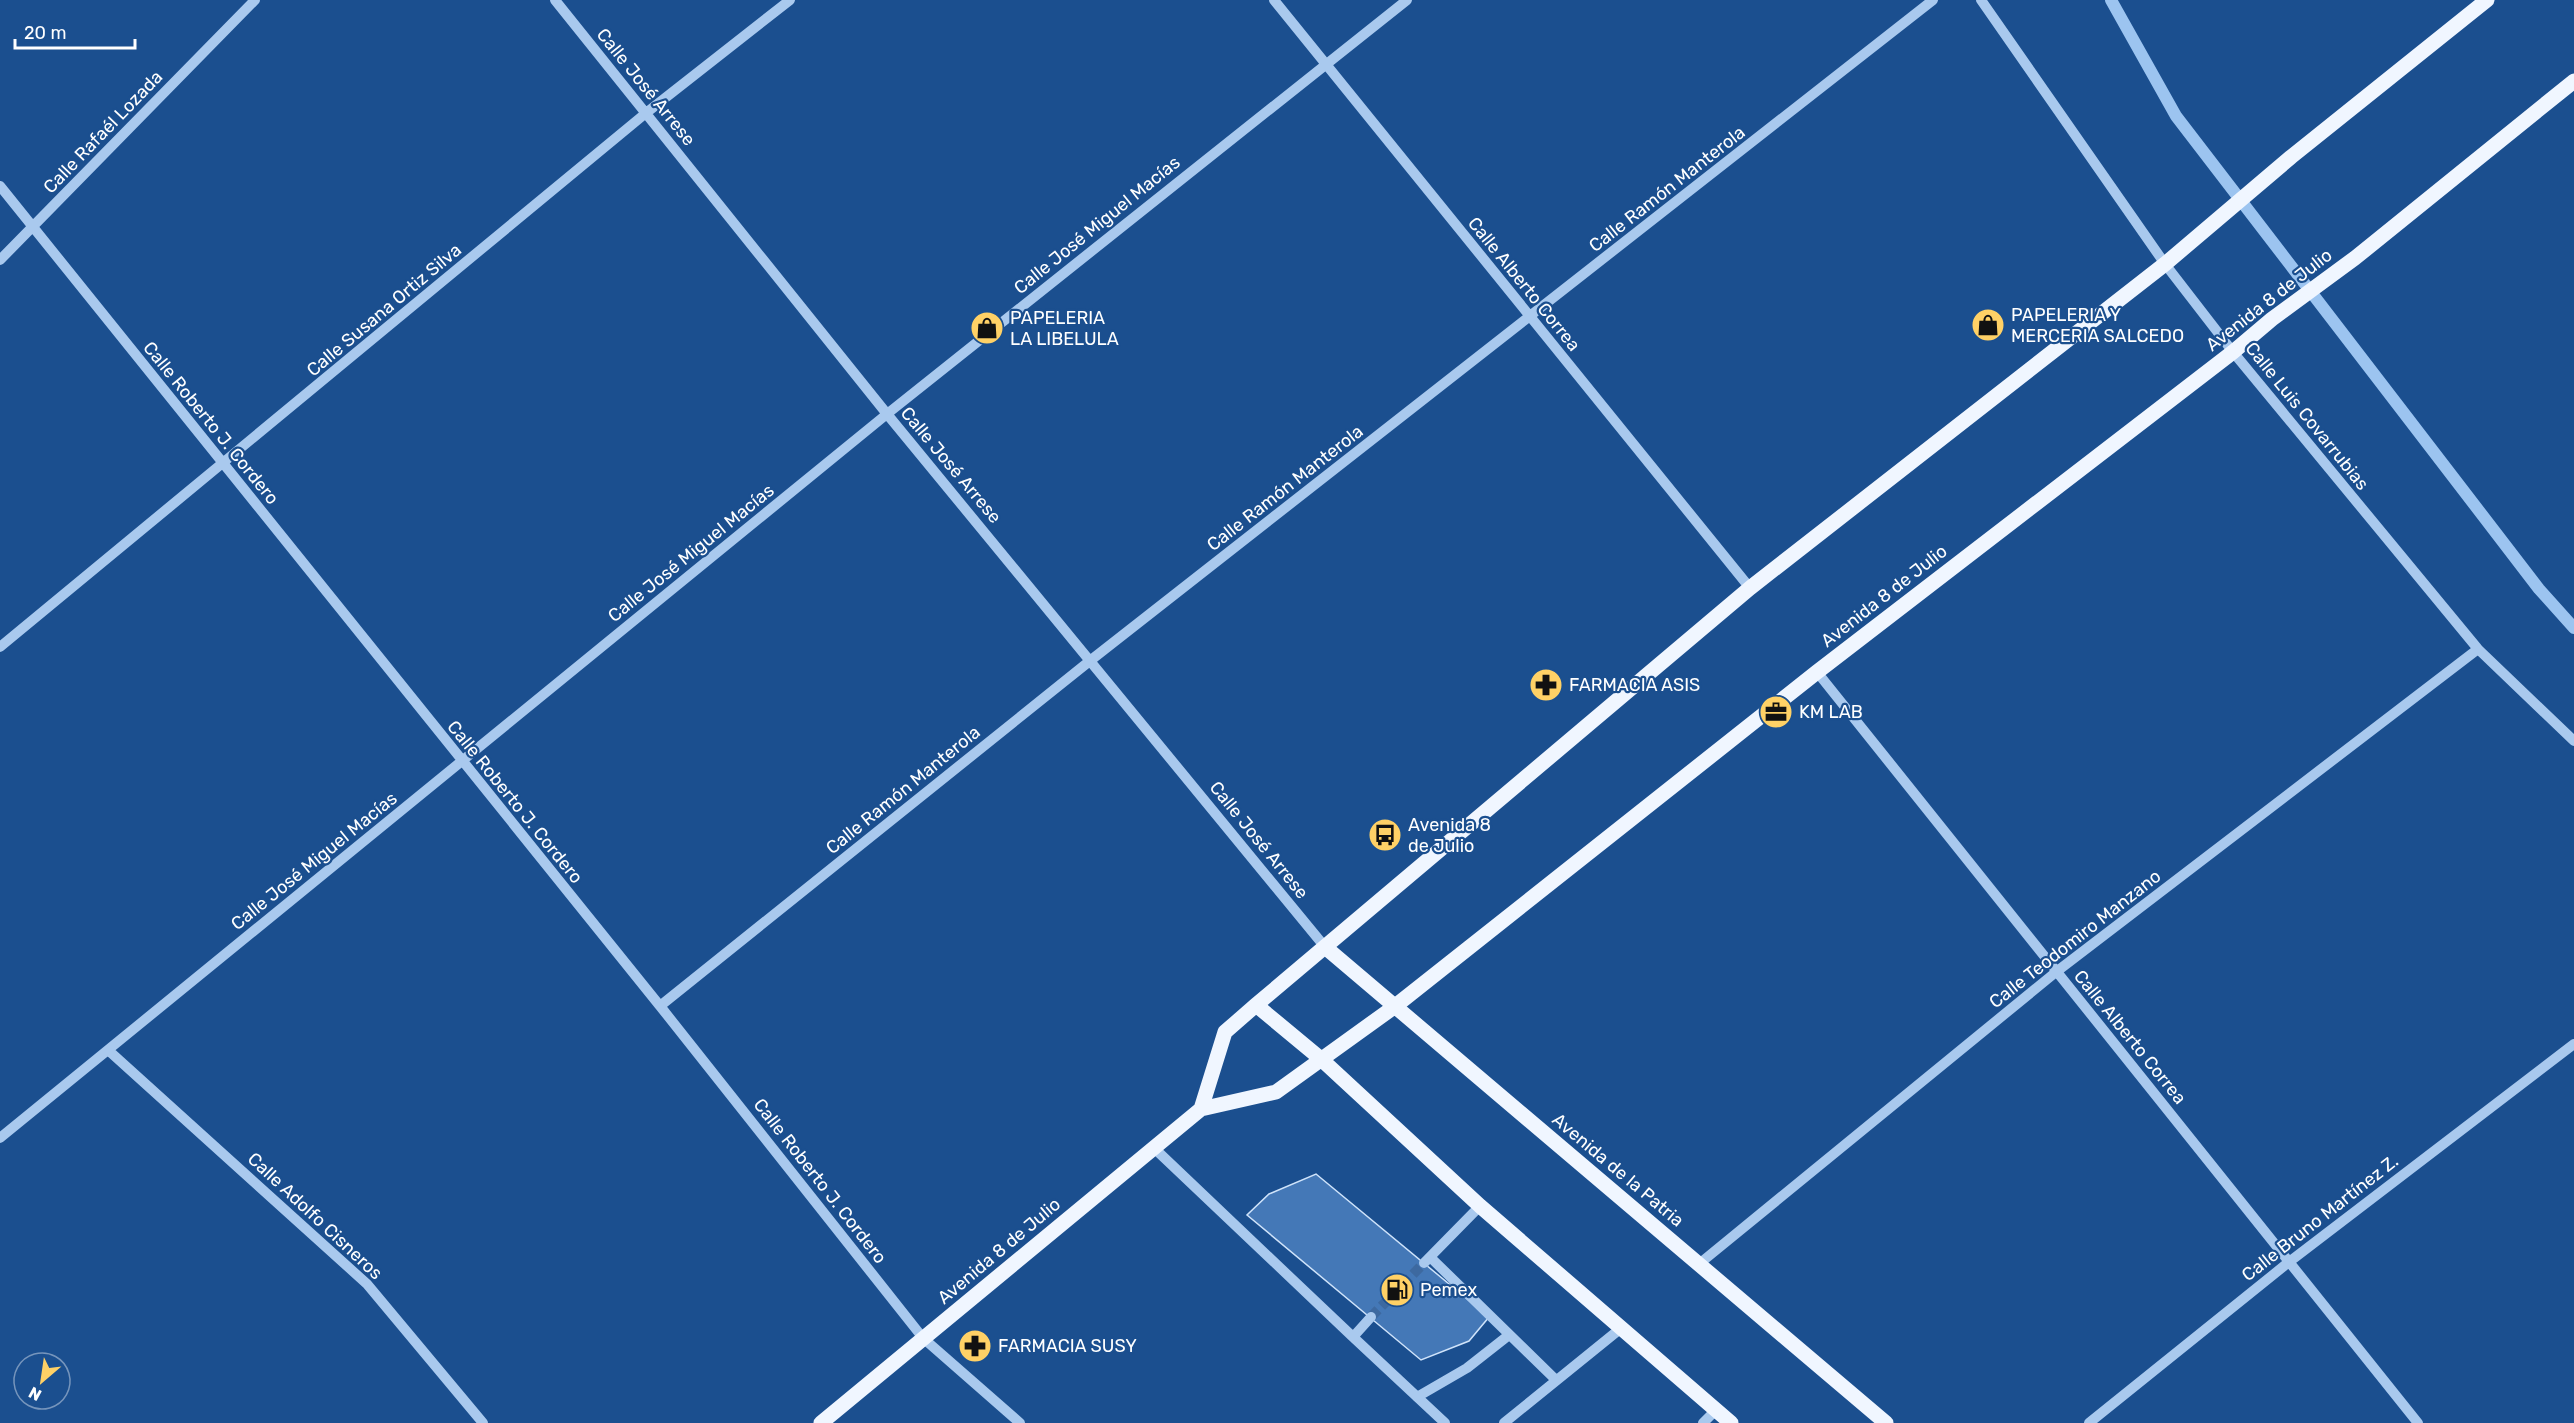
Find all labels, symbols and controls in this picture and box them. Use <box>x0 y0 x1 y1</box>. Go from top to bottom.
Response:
scale bar <box>15 12 135 50</box>
text: 20 m <box>24 22 66 44</box>
street label: Calle José Arrese <box>592 24 700 150</box>
street label: Calle Rafaél Lozada <box>39 66 167 198</box>
street label: Calle Ramón Manterola <box>1585 121 1749 257</box>
street label: Calle José Miguel Macías <box>1010 151 1184 299</box>
street label: Calle Alberto Correa <box>1463 212 1585 356</box>
street label: Calle Susana Ortiz Silva <box>302 239 466 381</box>
street label: Avenida 8 de Julio <box>2202 244 2336 356</box>
place label: PAPELERIA Y MERCERIA SALCEDO <box>2011 304 2184 347</box>
place label: PAPELERIA LA LIBELULA <box>1010 307 1119 350</box>
shop icon: PAPELERIA Y MERCERIA SALCEDO <box>1970 307 2006 343</box>
shop icon: PAPELERIA LA LIBELULA <box>969 310 1005 346</box>
street label: Calle Roberto J. Cordero <box>138 337 284 509</box>
street label: Calle Luis Covarrubias <box>2241 338 2373 494</box>
street label: Calle José Arrese <box>896 402 1006 528</box>
street label: Calle Ramón Manterola <box>1203 420 1367 556</box>
street label: Calle José Miguel Macías <box>604 479 778 627</box>
street label: Avenida 8 de Julio <box>1817 540 1951 652</box>
pharmacy icon: FARMACIA ASIS <box>1528 667 1564 703</box>
place label: FARMACIA ASIS <box>1569 674 1700 696</box>
office icon: KM LAB <box>1758 694 1794 730</box>
place label: KM LAB <box>1799 701 1863 723</box>
street label: Calle Roberto J. Cordero <box>442 716 588 888</box>
street label: Calle Ramón Manterola <box>821 721 985 859</box>
street label: Calle José Arrese <box>1205 777 1313 903</box>
street label: Calle José Miguel Macías <box>227 787 401 935</box>
place label: Avenida 8 de Julio <box>1408 814 1491 857</box>
bus stop icon: Avenida 8 de Julio <box>1367 817 1403 853</box>
street label: Calle Teodomiro Manzano <box>1985 865 2165 1013</box>
street label: Calle Alberto Correa <box>2069 965 2191 1109</box>
street label: Calle Roberto J. Cordero <box>749 1094 891 1268</box>
street label: Avenida de la Patria <box>1548 1109 1688 1231</box>
street label: Calle Adolfo Cisneros <box>243 1148 387 1284</box>
street label: Calle Bruno Martínez Z. <box>2237 1150 2403 1286</box>
street label: Avenida 8 de Julio <box>933 1193 1065 1309</box>
fuel station icon: Pemex <box>1379 1272 1415 1308</box>
place label: Pemex <box>1420 1279 1477 1301</box>
pharmacy icon: FARMACIA SUSY <box>957 1328 993 1364</box>
place label: FARMACIA SUSY <box>998 1335 1137 1357</box>
north arrow <box>12 1351 72 1411</box>
text: N <box>25 1383 45 1405</box>

